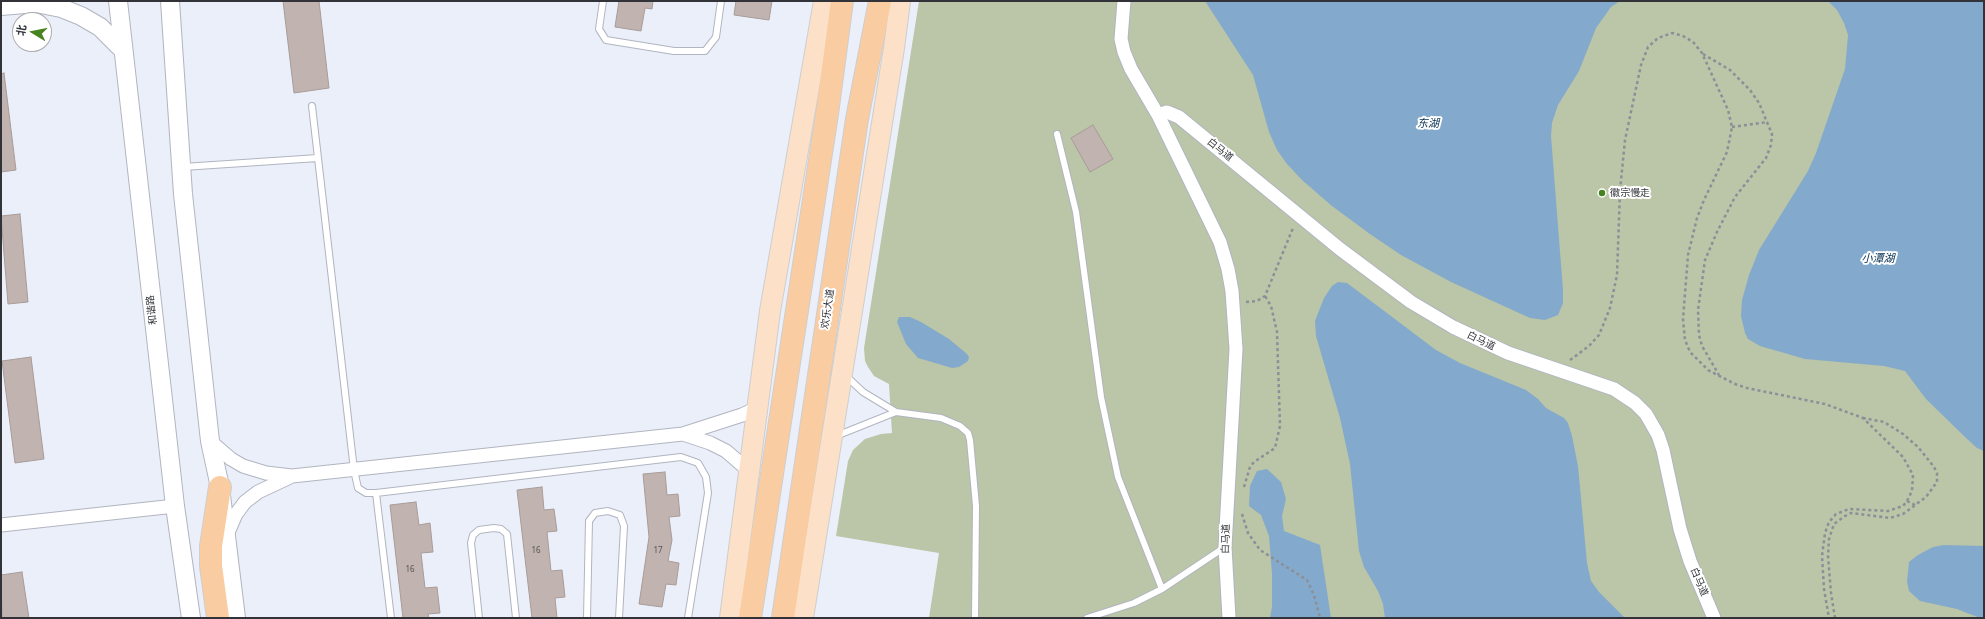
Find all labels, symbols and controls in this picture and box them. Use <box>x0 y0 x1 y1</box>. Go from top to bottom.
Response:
north arrow <box>12 12 52 52</box>
text: 北 <box>12 23 29 37</box>
water label: 东湖 <box>1417 117 1439 131</box>
street label: 白马道 <box>1205 136 1235 164</box>
place label: 徽宗慢走 <box>1610 187 1650 199</box>
marker: 徽宗慢走 <box>1597 188 1607 198</box>
water label: 小潭湖 <box>1862 252 1894 266</box>
street label: 欢乐大道 <box>819 288 837 330</box>
street label: 和谐路 <box>144 294 160 326</box>
street label: 白马道 <box>1465 329 1497 353</box>
street label: 白马道 <box>1220 524 1232 554</box>
house number: 16 <box>531 546 541 556</box>
house number: 17 <box>653 546 663 556</box>
house number: 16 <box>405 565 415 575</box>
street label: 白马道 <box>1688 566 1710 598</box>

